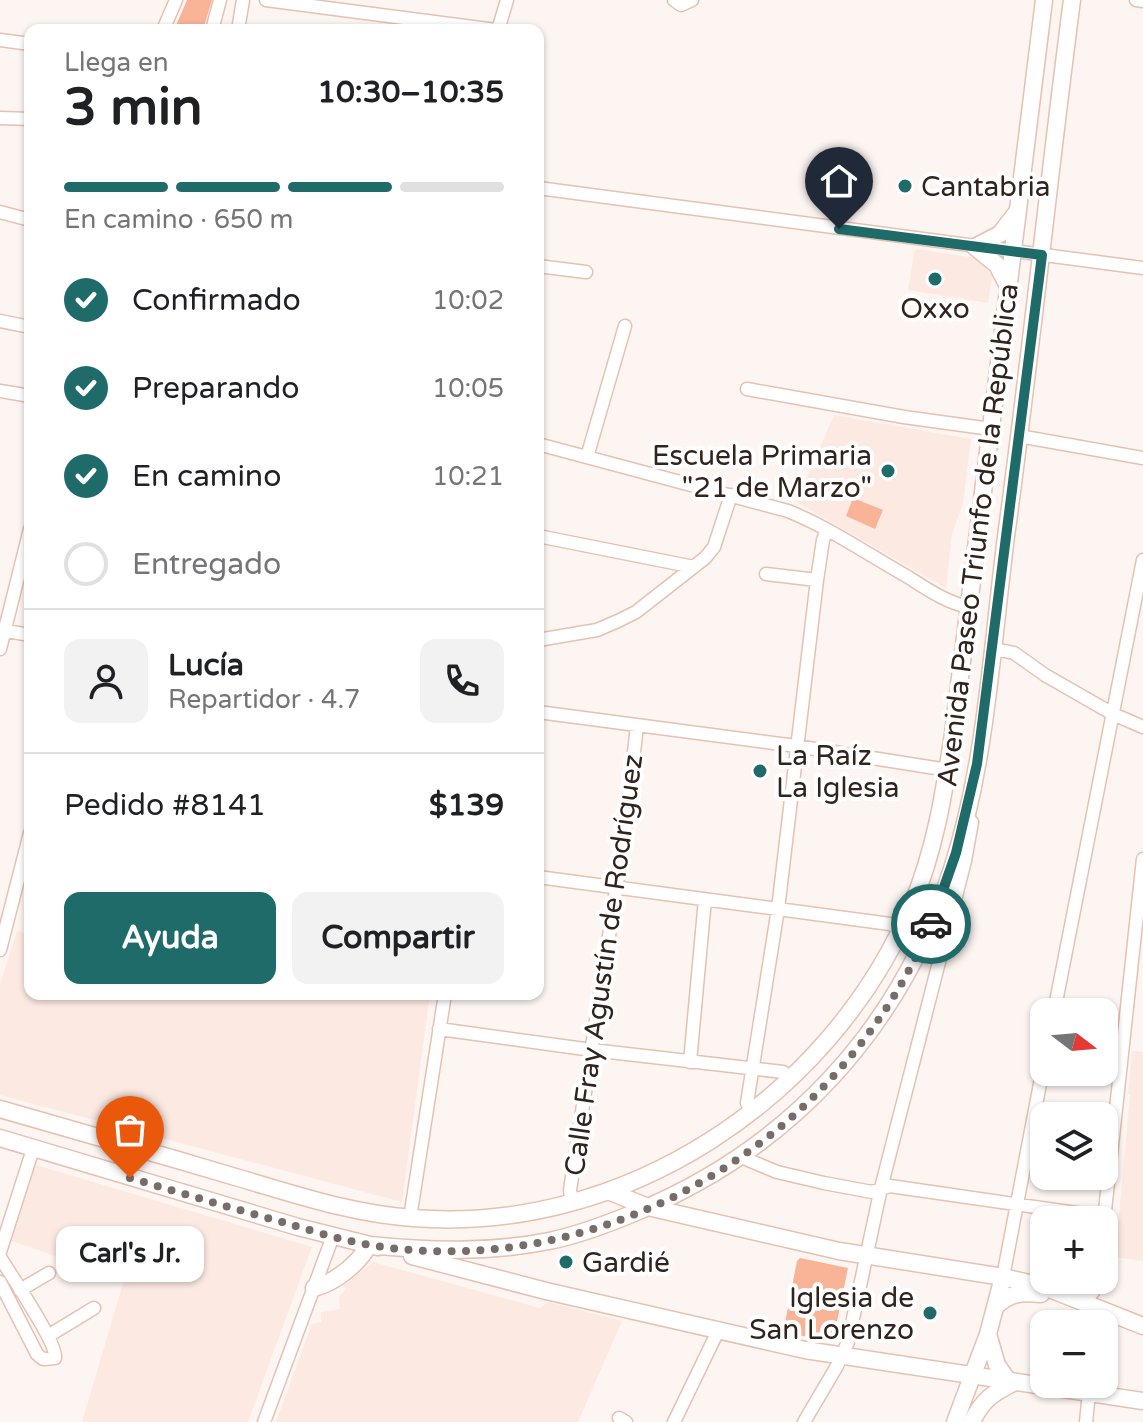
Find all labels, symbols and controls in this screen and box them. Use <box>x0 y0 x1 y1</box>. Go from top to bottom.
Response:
text: Llega en <box>64 47 169 78</box>
text: 10:30–10:35 <box>317 74 504 111</box>
text: 3 min <box>64 76 203 139</box>
pin <box>805 147 873 229</box>
icon: home <box>817 159 861 203</box>
place label: Cantabria <box>921 170 1050 204</box>
marker: Cantabria <box>896 177 914 195</box>
text: En camino · 650 m <box>64 204 293 235</box>
marker: Oxxo <box>926 270 944 288</box>
icon: check <box>64 278 108 322</box>
street label: Avenida Paseo Triunfo de la República <box>930 281 1026 789</box>
text: Confirmado <box>132 282 301 319</box>
text: 10:02 <box>432 285 504 316</box>
place label: Oxxo <box>900 292 970 326</box>
icon: check <box>64 366 108 410</box>
text: Preparando <box>132 370 300 407</box>
text: 10:05 <box>432 373 504 404</box>
place label: Escuela Primaria "21 de Marzo" <box>652 439 872 505</box>
icon: check <box>64 454 108 498</box>
text: En camino <box>132 458 281 495</box>
text: 10:21 <box>432 461 504 492</box>
marker: Escuela Primaria "21 de Marzo" <box>879 462 897 480</box>
text: Entregado <box>132 546 281 583</box>
button: person <box>64 639 148 723</box>
button: phone <box>420 639 504 723</box>
text: Lucía <box>168 647 244 684</box>
text: Repartidor · 4.7 <box>168 684 360 715</box>
place label: La Raíz La Iglesia <box>776 739 899 805</box>
street label: Calle Fray Agustín de Rodríguez <box>558 752 650 1178</box>
marker: La Raíz La Iglesia <box>751 762 769 780</box>
text: Pedido #8141 <box>64 787 266 824</box>
text: $139 <box>429 787 504 824</box>
courier <box>891 884 971 964</box>
button: Ayuda <box>64 892 276 984</box>
button: Compartir <box>292 892 504 984</box>
icon: car <box>909 902 953 946</box>
north arrow <box>1030 998 1118 1086</box>
map controls <box>1030 998 1118 1398</box>
pin <box>96 1096 164 1178</box>
button: layers <box>1030 1102 1118 1190</box>
icon: bag <box>108 1108 152 1152</box>
button: + <box>1030 1206 1118 1294</box>
callout: Carl's Jr. <box>56 1226 204 1282</box>
text: Carl's Jr. <box>79 1238 181 1269</box>
place label: Gardié <box>582 1246 670 1280</box>
marker: Gardié <box>557 1253 575 1271</box>
place label: Iglesia de San Lorenzo <box>749 1281 914 1347</box>
marker: Iglesia de San Lorenzo <box>921 1304 939 1322</box>
button: − <box>1030 1310 1118 1398</box>

